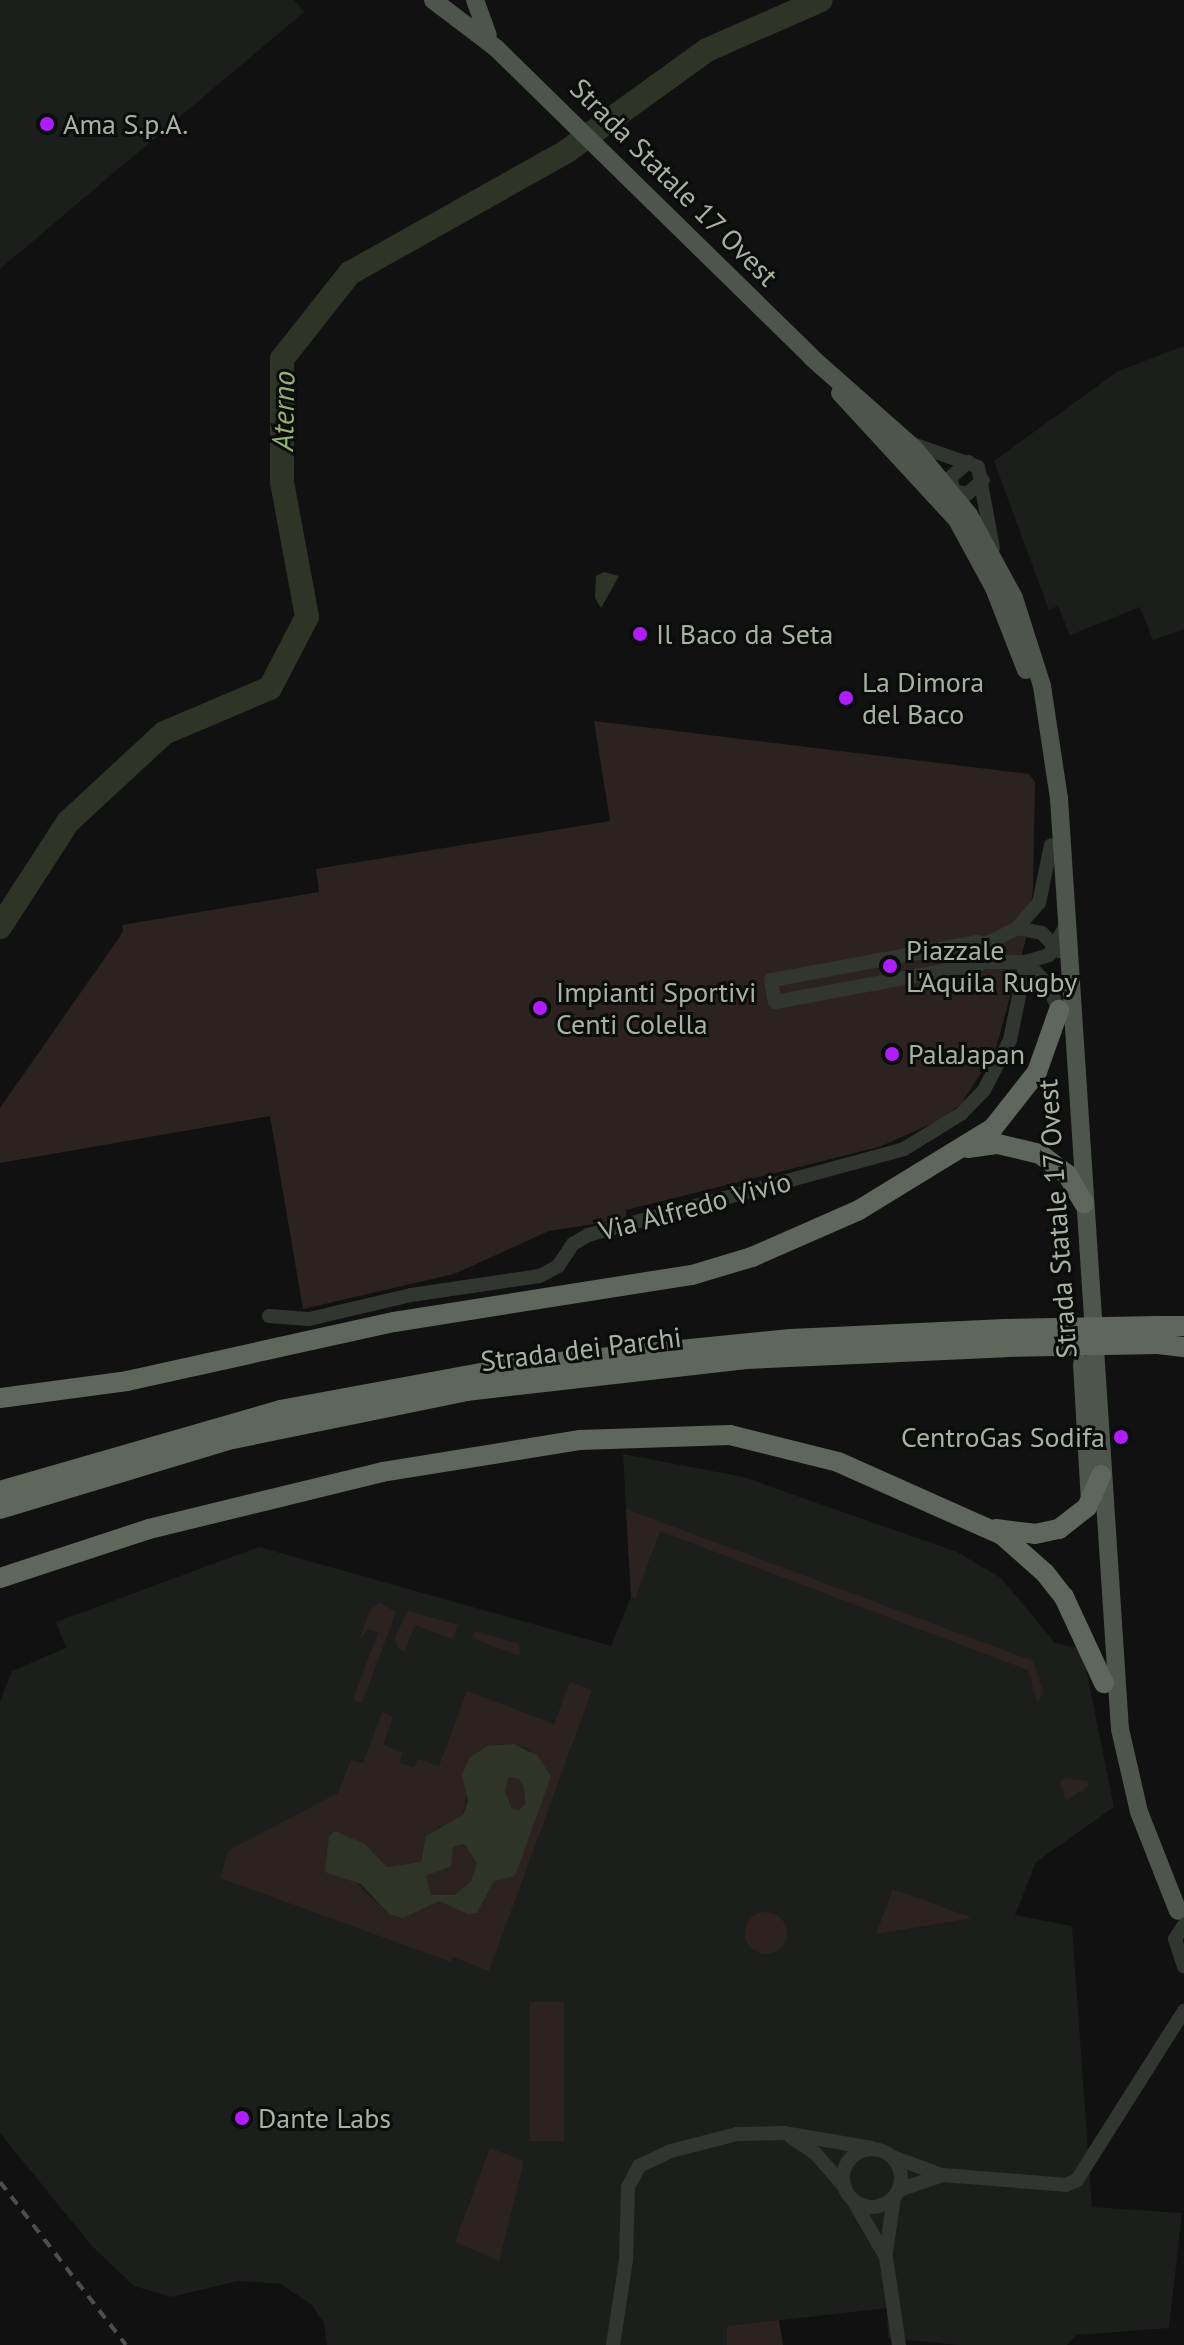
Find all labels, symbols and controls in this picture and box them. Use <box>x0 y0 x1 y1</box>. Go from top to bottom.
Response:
street label: Strada Statale 17 Ovest <box>563 71 785 293</box>
place label: Ama S.p.A. <box>63 107 188 141</box>
marker: Ama S.p.A. <box>38 115 56 133</box>
water label: Aterno <box>264 371 302 451</box>
place label: Il Baco da Seta <box>656 617 833 651</box>
marker: Il Baco da Seta <box>631 625 649 643</box>
place label: La Dimora del Baco <box>862 665 984 731</box>
marker: La Dimora del Baco <box>837 689 855 707</box>
place label: Piazzale L'Aquila Rugby <box>906 933 1077 999</box>
marker: Piazzale L'Aquila Rugby <box>881 957 899 975</box>
place label: Impianti Sportivi Centi Colella <box>556 975 757 1041</box>
marker: Impianti Sportivi Centi Colella <box>531 999 549 1017</box>
place label: PalaJapan <box>908 1037 1025 1071</box>
marker: PalaJapan <box>883 1045 901 1063</box>
street label: Strada Statale 17 Ovest <box>1030 1078 1084 1360</box>
street label: Via Alfredo Vivio <box>595 1164 795 1248</box>
street label: Strada dei Parchi <box>479 1320 683 1378</box>
place label: CentroGas Sodifa <box>901 1420 1105 1454</box>
marker: CentroGas Sodifa <box>1112 1428 1130 1446</box>
place label: Dante Labs <box>258 2101 391 2135</box>
marker: Dante Labs <box>233 2109 251 2127</box>

